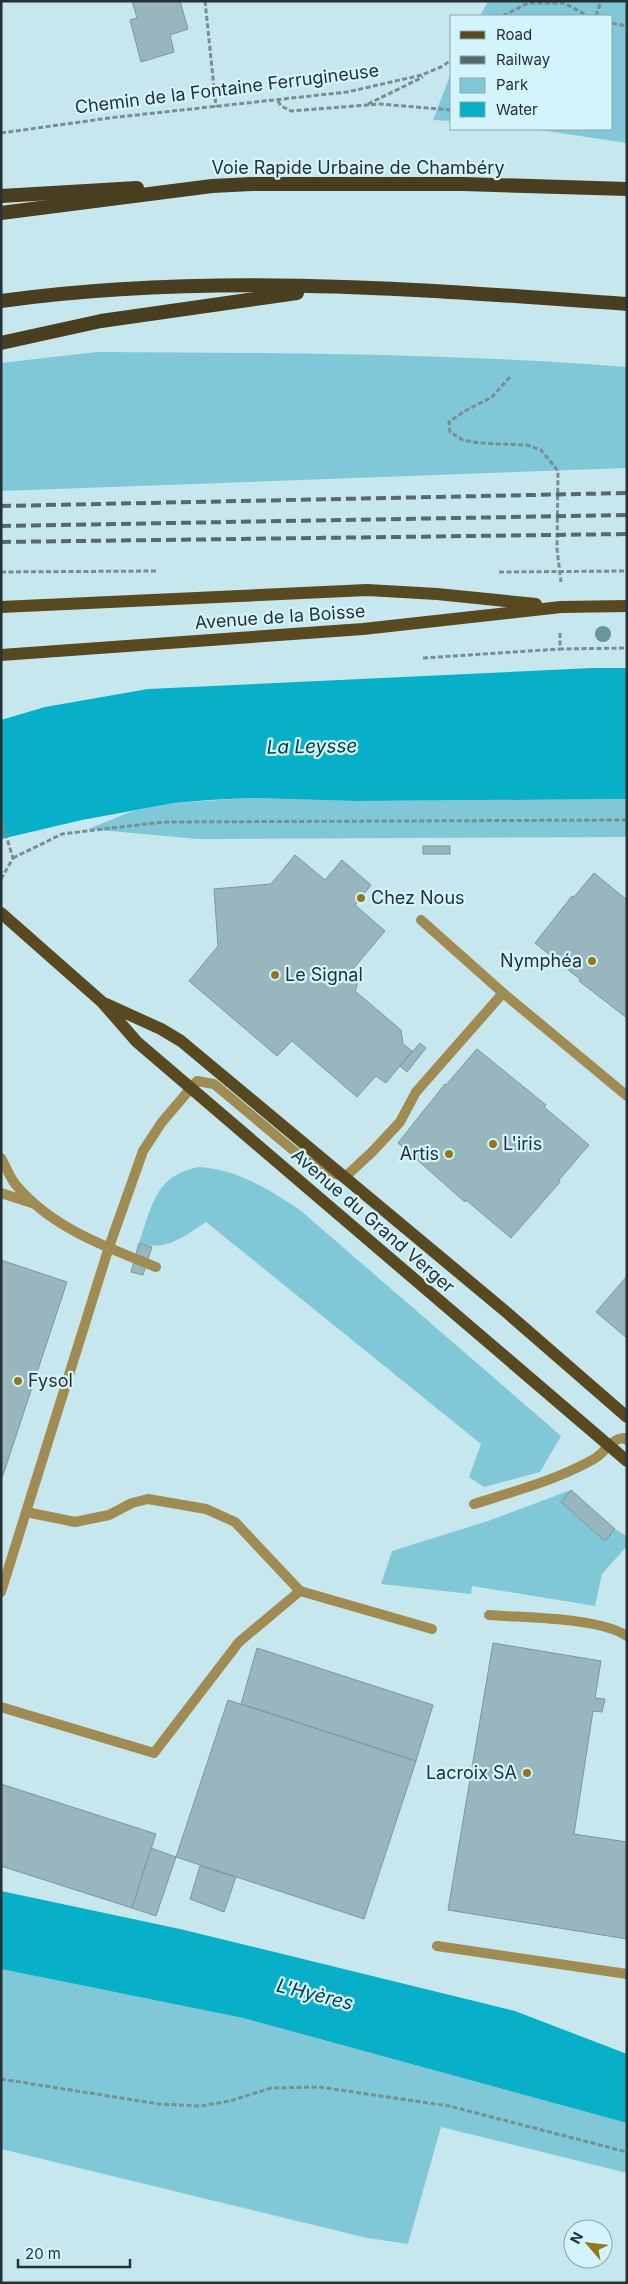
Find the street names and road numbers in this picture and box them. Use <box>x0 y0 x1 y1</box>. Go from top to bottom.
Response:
street label: Chemin de la Fontaine Ferrugineuse <box>74 59 380 118</box>
street label: Voie Rapide Urbaine de Chambéry <box>211 157 505 178</box>
street label: Avenue de la Boisse <box>194 600 366 633</box>
street label: Avenue du Grand Verger <box>288 1144 459 1297</box>

